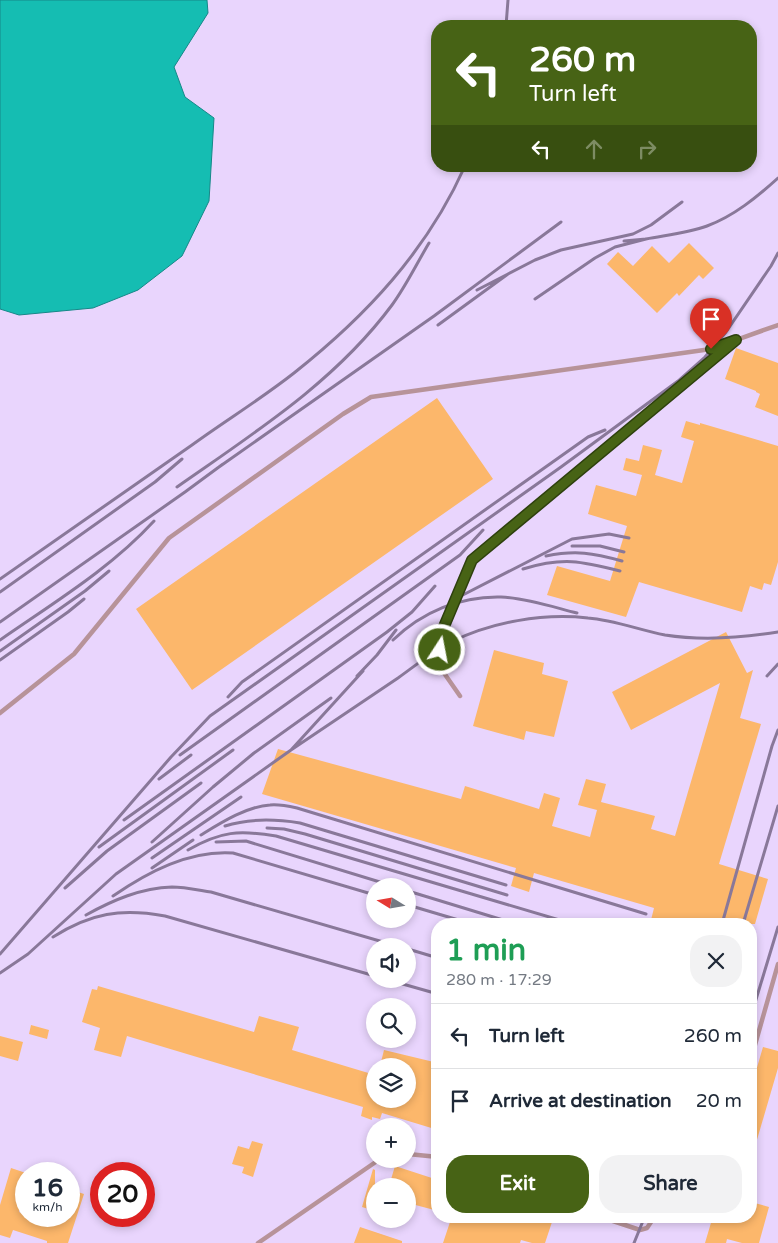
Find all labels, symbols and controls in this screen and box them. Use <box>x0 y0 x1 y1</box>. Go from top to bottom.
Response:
text: 260 m <box>529 39 636 81</box>
icon: left <box>446 40 511 105</box>
text: Turn left <box>529 81 617 107</box>
icon: left <box>527 135 555 163</box>
icon: ahead <box>580 135 608 163</box>
icon: right <box>633 135 661 163</box>
pin <box>690 298 732 349</box>
icon: arrive <box>697 305 725 333</box>
position arrow <box>413 623 465 675</box>
north arrow <box>366 878 416 928</box>
map controls <box>366 878 416 1228</box>
text: 1 min <box>446 932 526 969</box>
button: close <box>690 935 742 987</box>
button: sound <box>366 938 416 988</box>
text: 280 m · 17:29 <box>446 970 552 990</box>
button: search <box>366 998 416 1048</box>
icon: left <box>446 1022 474 1050</box>
text: Turn left <box>489 1025 565 1047</box>
text: 260 m <box>684 1025 742 1047</box>
button: layers <box>366 1058 416 1108</box>
icon: arrive <box>446 1087 474 1115</box>
text: Arrive at destination <box>489 1090 672 1112</box>
text: 20 m <box>696 1090 742 1112</box>
button: + <box>366 1118 416 1168</box>
button: Exit <box>446 1155 589 1213</box>
button: Share <box>599 1155 742 1213</box>
speed limit sign: 20 <box>90 1162 155 1227</box>
text: 16 <box>32 1173 63 1203</box>
button: − <box>366 1178 416 1228</box>
text: km/h <box>32 1200 63 1214</box>

